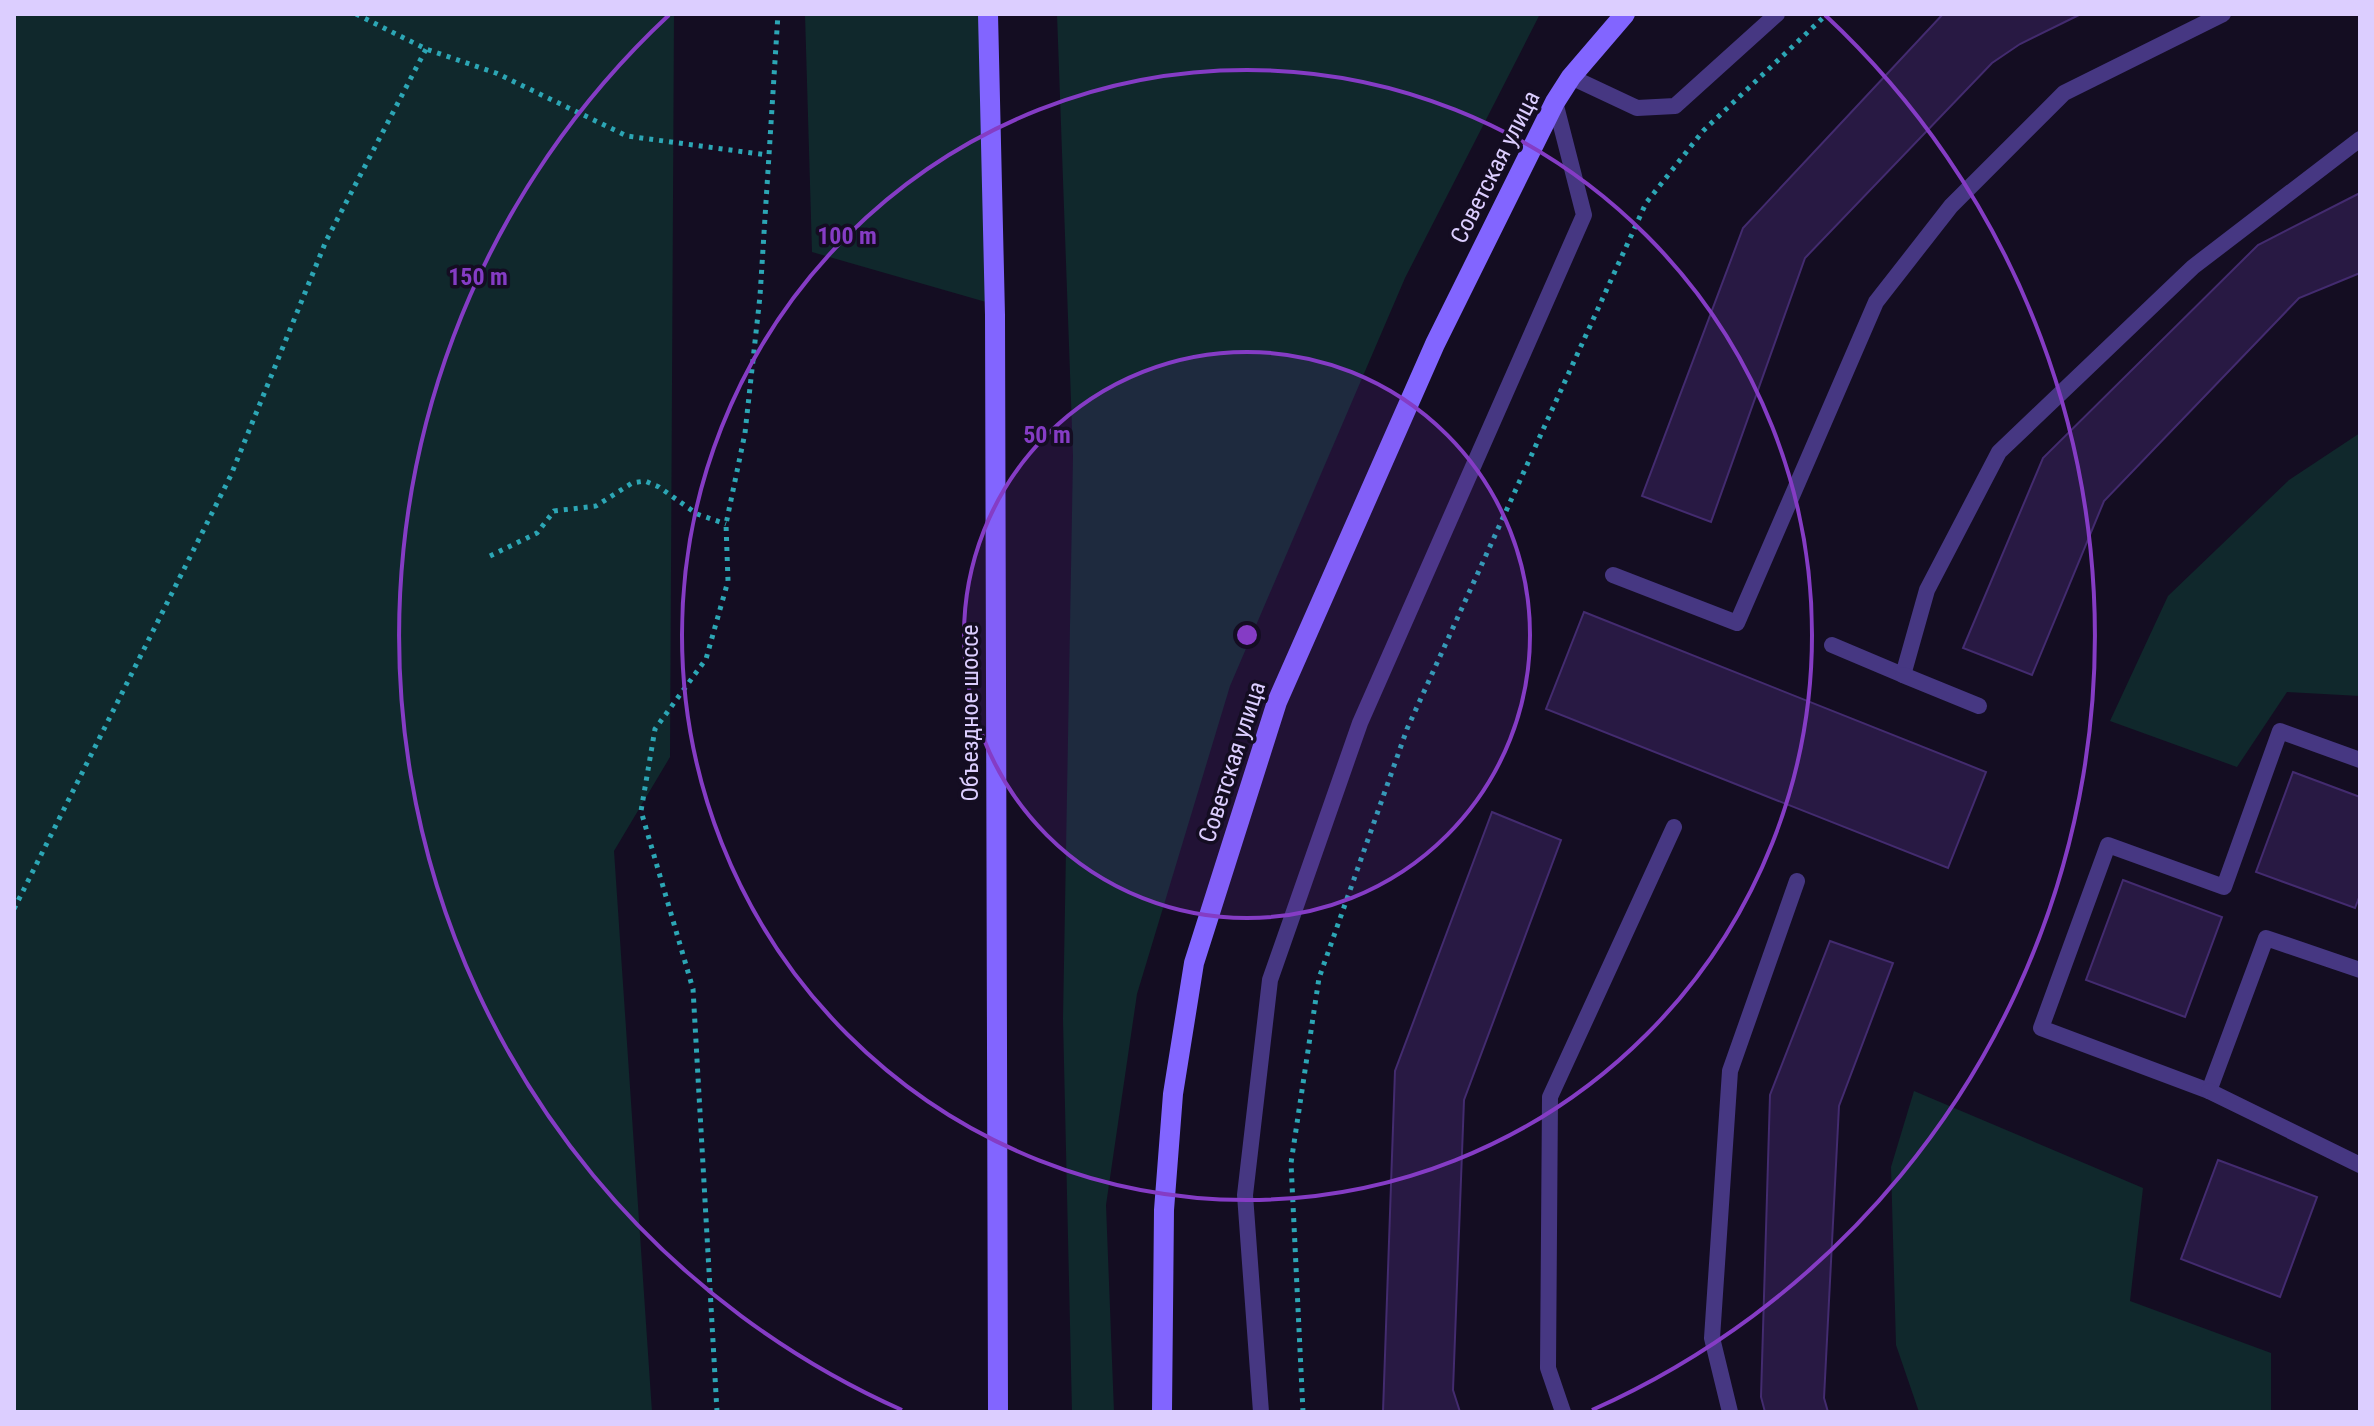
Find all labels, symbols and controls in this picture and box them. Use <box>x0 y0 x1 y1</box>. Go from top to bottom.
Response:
street label: Советская улица <box>1445 86 1545 248</box>
text: 100 m <box>817 222 877 250</box>
text: 150 m <box>448 263 508 291</box>
text: 50 m <box>1023 421 1071 449</box>
centre of rings <box>1233 621 1261 649</box>
street label: Объездное шоссе <box>956 624 984 802</box>
street label: Советская улица <box>1193 678 1271 846</box>

